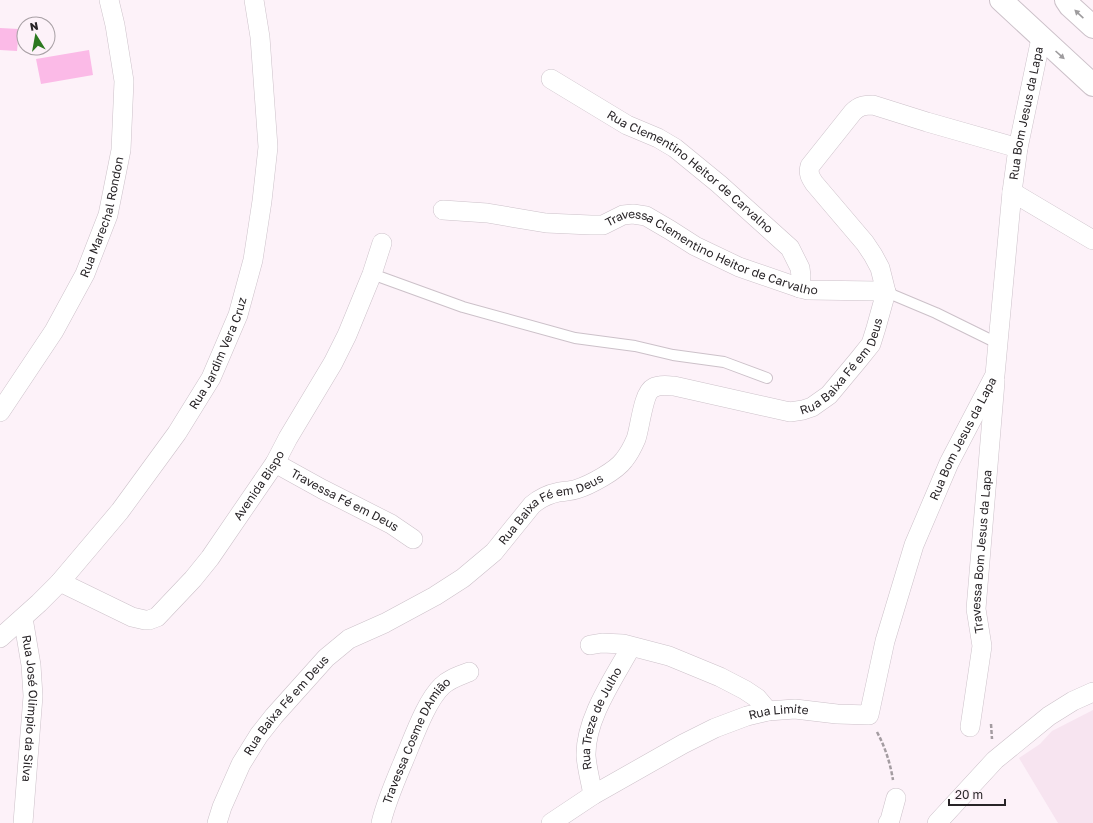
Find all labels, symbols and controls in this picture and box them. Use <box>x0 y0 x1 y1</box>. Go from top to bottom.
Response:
one-way arrow <box>1074 9 1084 19</box>
north arrow <box>16 16 56 56</box>
text: N <box>29 19 39 33</box>
street label: Rua Bom Jesus da Lapa <box>1006 45 1046 181</box>
one-way arrow <box>1055 50 1065 60</box>
street label: Rua Clementino Heitor de Carvalho <box>605 107 776 236</box>
street label: Rua Marechal Rondon <box>76 155 127 279</box>
street label: Travessa Clementino Heitor de Carvalho <box>603 206 818 297</box>
street label: Rua Jardim Vera Cruz <box>186 295 250 412</box>
street label: Rua Baixa Fé em Deus <box>798 316 885 418</box>
street label: Rua Bom Jesus da Lapa <box>926 374 1000 502</box>
street label: Avenida Bispo <box>230 448 287 523</box>
street label: Travessa Fé em Deus <box>288 465 402 534</box>
street label: Travessa Bom Jesus da Lapa <box>968 469 995 634</box>
street label: Rua Baixa Fé em Deus <box>495 470 606 548</box>
street label: Rua José Olimpio da Silva <box>19 634 41 782</box>
street label: Rua Baixa Fé em Deus <box>240 652 332 758</box>
street label: Rua Treze de Julho <box>578 664 625 771</box>
street label: Travessa Cosme DAmião <box>379 674 453 806</box>
street label: Rua Limite <box>747 701 810 722</box>
scale bar <box>949 781 1005 807</box>
text: 20 m <box>955 787 983 802</box>

